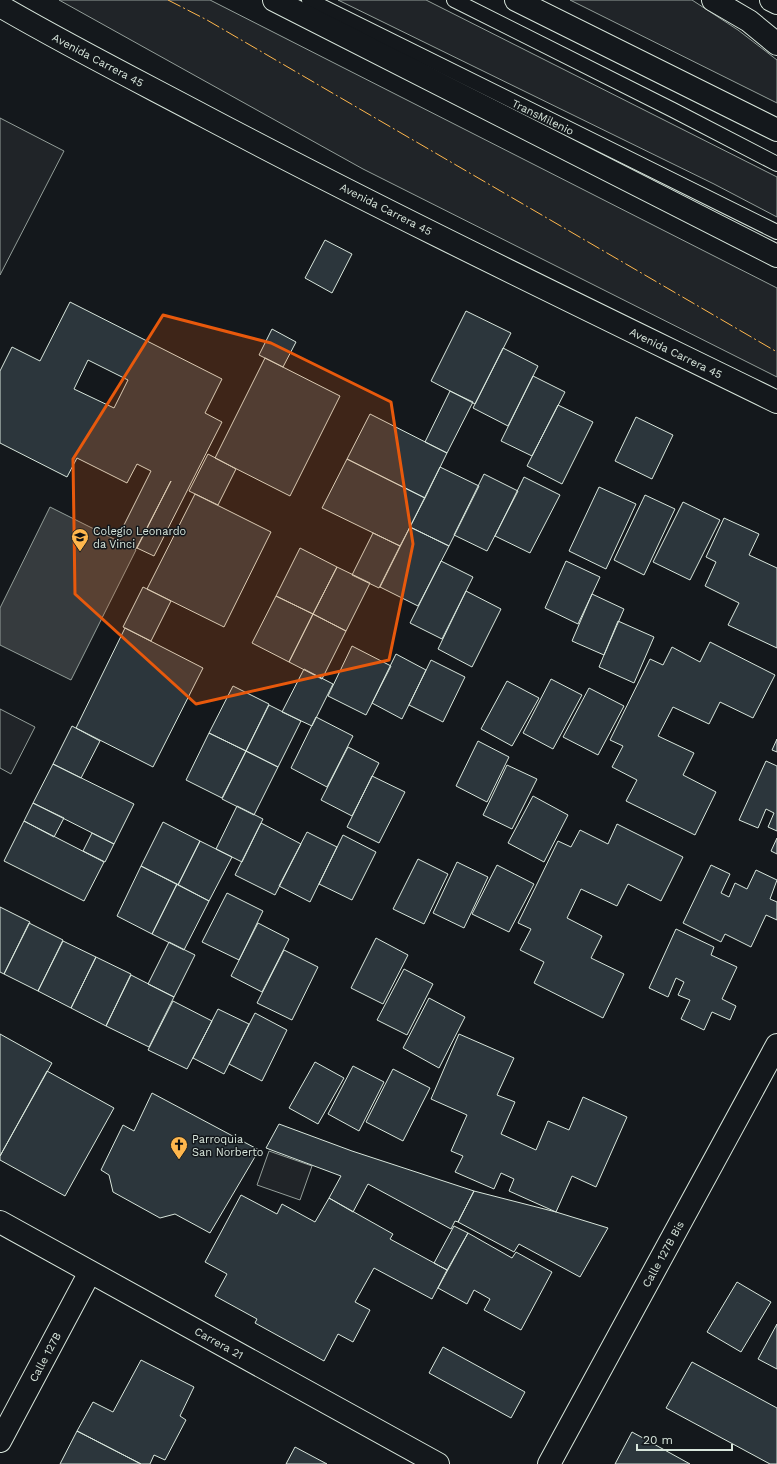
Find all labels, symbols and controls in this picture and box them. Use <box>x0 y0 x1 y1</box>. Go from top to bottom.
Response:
street label: Avenida Carrera 45 <box>50 31 146 90</box>
street label: TransMilenio <box>510 97 576 138</box>
street label: Avenida Carrera 45 <box>338 181 434 238</box>
street label: Avenida Carrera 45 <box>627 325 724 382</box>
place label: Colegio Leonardo da Vinci <box>93 525 186 551</box>
school or university icon: Colegio Leonardo da Vinci <box>70 527 90 552</box>
place label: Parroquia San Norberto <box>192 1133 263 1159</box>
church icon: Parroquia San Norberto <box>169 1135 189 1160</box>
street label: Calle 127B Bis <box>640 1219 687 1290</box>
street label: Carrera 21 <box>192 1325 245 1362</box>
street label: Calle 127B <box>27 1330 64 1384</box>
scale bar <box>637 1426 732 1452</box>
text: 20 m <box>643 1433 673 1447</box>

